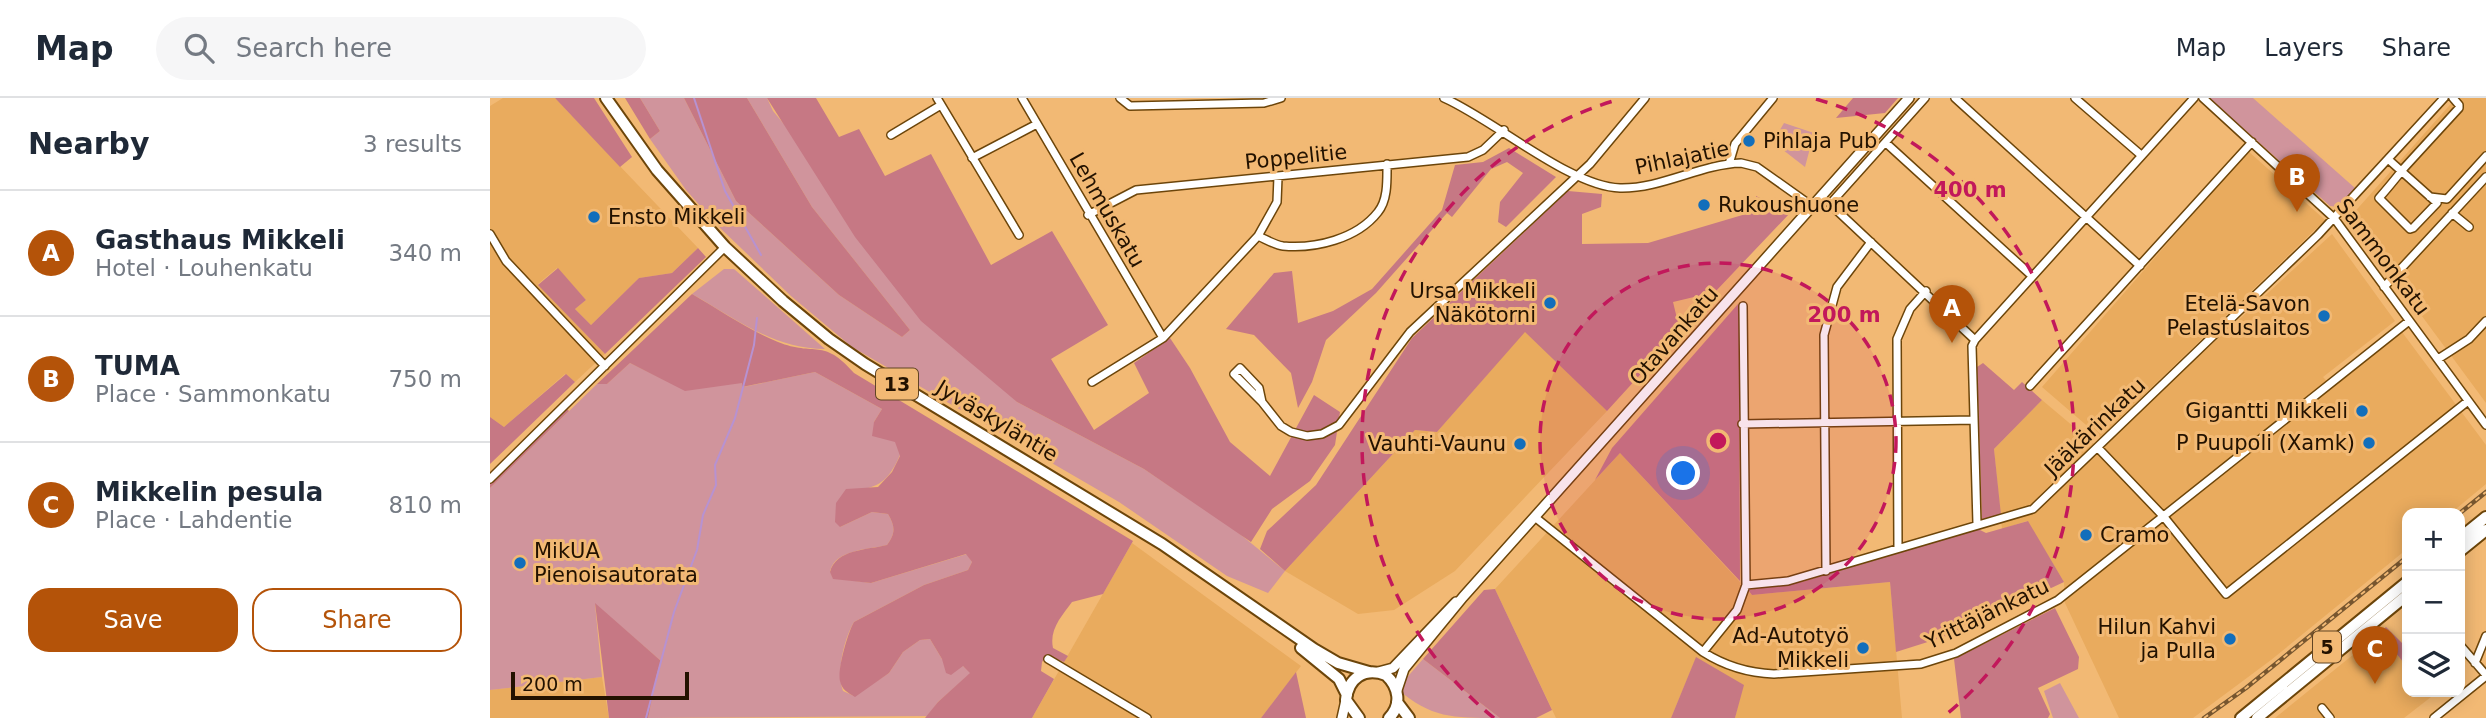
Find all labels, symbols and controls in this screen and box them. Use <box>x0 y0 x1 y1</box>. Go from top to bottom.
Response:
search box <box>156 17 646 80</box>
text: Map <box>35 29 114 68</box>
icon: search <box>180 29 218 67</box>
text: Search here <box>236 33 392 63</box>
text: Map <box>2176 34 2226 62</box>
text: Layers <box>2264 34 2344 62</box>
text: Share <box>2382 34 2451 62</box>
text: Nearby <box>28 126 150 161</box>
place label: Pihlaja Pub <box>1763 129 1877 153</box>
text: 3 results <box>363 131 462 157</box>
marker: Pihlaja Pub <box>1741 133 1757 149</box>
street label: Pihlajatie <box>1633 136 1731 180</box>
street label: Poppelitie <box>1244 140 1348 174</box>
street label: Lehmuskatu <box>1064 148 1150 272</box>
pin: B <box>2274 154 2320 212</box>
text: 400 m <box>1933 178 2007 202</box>
place label: Rukoushuone <box>1718 193 1859 217</box>
street label: Sammonkatu <box>2331 194 2435 320</box>
marker: Rukoushuone <box>1696 197 1712 213</box>
place label: Ensto Mikkeli <box>608 205 745 229</box>
marker: Ensto Mikkeli <box>586 209 602 225</box>
text: Gasthaus Mikkeli <box>95 225 345 255</box>
text: A <box>42 240 60 266</box>
text: 340 m <box>388 240 462 266</box>
text: Hotel · Louhenkatu <box>95 255 313 281</box>
place label: Ursa Mikkeli Näkötorni <box>1409 279 1536 327</box>
street label: Otavankatu <box>1625 282 1723 390</box>
pin: A <box>1929 285 1975 343</box>
place label: Etelä-Savon Pelastuslaitos <box>2166 292 2310 340</box>
marker: Ursa Mikkeli Näkötorni <box>1542 295 1558 311</box>
text: 200 m <box>1807 303 1881 327</box>
marker: Etelä-Savon Pelastuslaitos <box>2316 308 2332 324</box>
text: TUMA <box>95 351 180 381</box>
text: B <box>42 366 60 392</box>
text: 750 m <box>388 366 462 392</box>
road number: 13 <box>876 368 918 400</box>
street label: Jääkärinkatu <box>2038 373 2150 482</box>
street label: Jyväskyläntie <box>930 374 1062 467</box>
text: Place · Sammonkatu <box>95 381 331 407</box>
place label: Gigantti Mikkeli <box>2185 399 2348 423</box>
marker: Gigantti Mikkeli <box>2354 403 2370 419</box>
centre of rings <box>1706 429 1730 453</box>
place label: P Puupoli (Xamk) <box>2176 431 2355 455</box>
place label: Vauhti-Vaunu <box>1368 432 1506 456</box>
marker: P Puupoli (Xamk) <box>2361 435 2377 451</box>
marker: Vauhti-Vaunu <box>1512 436 1528 452</box>
your location <box>1666 456 1700 490</box>
text: Mikkelin pesula <box>95 477 323 507</box>
text: C <box>43 492 59 518</box>
text: 810 m <box>388 492 462 518</box>
text: Place · Lahdentie <box>95 507 292 533</box>
map controls <box>2402 508 2465 697</box>
button: + <box>2402 508 2465 571</box>
place label: Cramo <box>2100 523 2169 547</box>
marker: Cramo <box>2078 527 2094 543</box>
place label: MikUA Pienoisautorata <box>534 539 698 587</box>
marker: MikUA Pienoisautorata <box>512 555 528 571</box>
button: − <box>2402 571 2465 634</box>
street label: Yrittäjänkatu <box>1920 574 2053 655</box>
button: Save <box>28 588 238 652</box>
button: Share <box>252 588 462 652</box>
place label: Hilun Kahvi ja Pulla <box>2097 615 2216 663</box>
place label: Ad-Autotyö Mikkeli <box>1732 624 1849 672</box>
pin: C <box>2352 626 2398 684</box>
marker: Hilun Kahvi ja Pulla <box>2222 631 2238 647</box>
road number: 5 <box>2313 632 2341 662</box>
button: layers <box>2402 634 2465 697</box>
marker: Ad-Autotyö Mikkeli <box>1855 640 1871 656</box>
scale bar <box>511 669 690 701</box>
text: 200 m <box>522 673 583 695</box>

